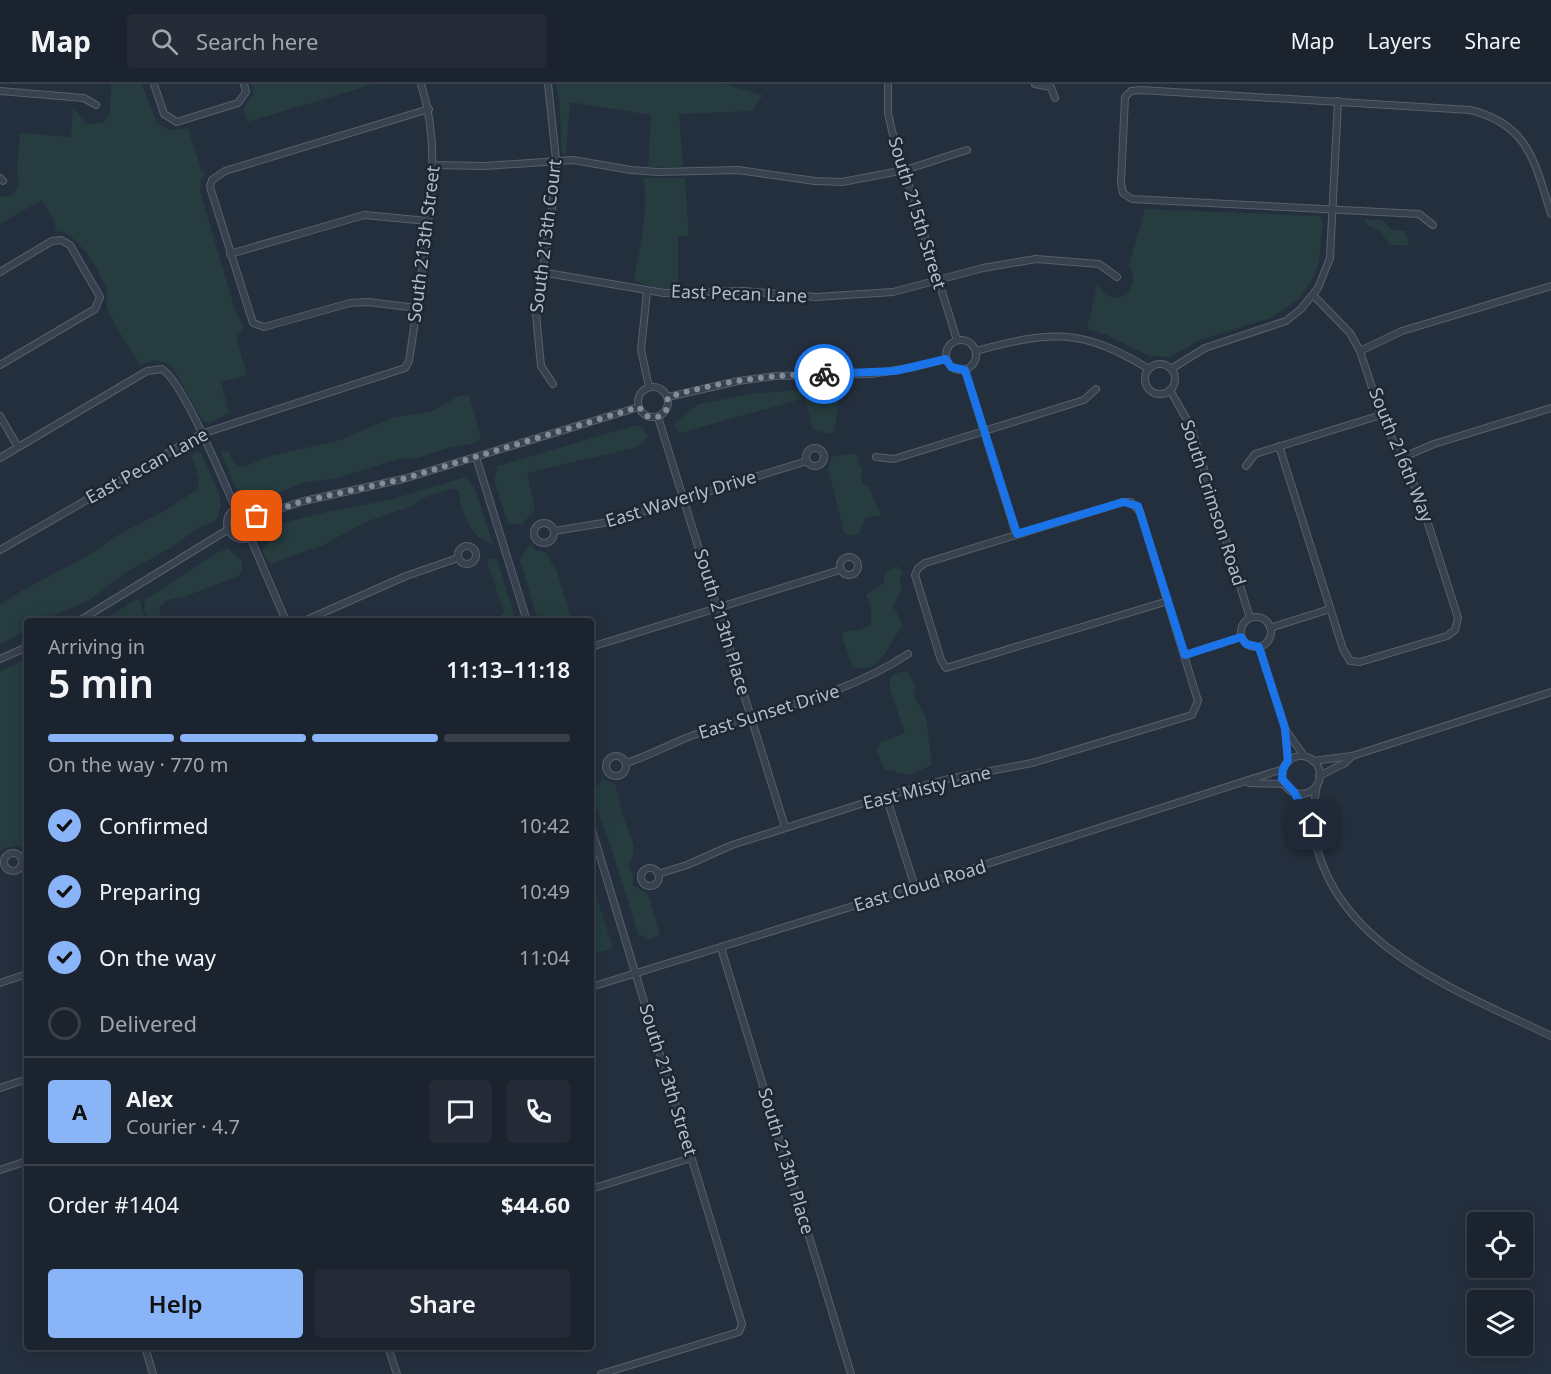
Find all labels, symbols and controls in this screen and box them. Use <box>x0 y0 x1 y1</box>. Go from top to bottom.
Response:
search box <box>127 14 547 68</box>
text: Map <box>30 22 91 60</box>
icon: search <box>148 25 181 58</box>
text: Search here <box>196 26 318 56</box>
text: Map <box>1291 27 1335 55</box>
text: Layers <box>1368 27 1432 55</box>
text: Share <box>1465 27 1521 55</box>
street label: South 215th Street <box>883 134 953 292</box>
street label: South 213th Court <box>524 157 566 314</box>
street label: South 213th Street <box>401 164 445 324</box>
street label: East Pecan Lane <box>671 279 808 307</box>
courier <box>794 344 854 404</box>
icon: bike <box>808 358 841 391</box>
street label: South 216th Way <box>1364 384 1440 526</box>
street label: South Crimson Road <box>1176 417 1252 589</box>
street label: East Pecan Lane <box>81 422 212 509</box>
street label: East Waverly Drive <box>603 464 759 532</box>
pin <box>231 490 282 541</box>
icon: bag <box>240 499 273 532</box>
street label: South 213th Place <box>689 546 757 698</box>
text: Arriving in <box>48 633 145 660</box>
text: 11:13–11:18 <box>446 654 570 684</box>
text: 5 min <box>48 656 154 709</box>
street label: East Sunset Drive <box>695 678 842 744</box>
text: On the way · 770 m <box>48 751 228 778</box>
street label: East Misty Lane <box>860 760 993 814</box>
pin <box>1287 799 1338 850</box>
icon: home <box>1296 808 1329 841</box>
icon: check <box>48 809 81 842</box>
text: Confirmed <box>99 810 209 840</box>
text: 10:42 <box>519 812 570 839</box>
street label: East Cloud Road <box>851 854 989 917</box>
icon: check <box>48 875 81 908</box>
text: Preparing <box>99 876 201 906</box>
text: 10:49 <box>519 878 570 905</box>
icon: check <box>48 941 81 974</box>
text: On the way <box>99 942 216 972</box>
text: 11:04 <box>519 944 570 971</box>
street label: South 213th Street <box>634 1001 704 1159</box>
text: Delivered <box>99 1008 197 1038</box>
button: chat <box>429 1080 492 1143</box>
button: phone <box>507 1080 570 1143</box>
text: Alex <box>126 1083 173 1113</box>
street label: South 213th Place <box>753 1085 821 1237</box>
text: A <box>72 1096 87 1126</box>
text: Courier · 4.7 <box>126 1113 240 1140</box>
text: Order #1404 <box>48 1189 179 1219</box>
text: $44.60 <box>501 1189 570 1219</box>
map controls <box>1467 1212 1533 1356</box>
button: locate <box>1467 1212 1533 1278</box>
button: Help <box>48 1269 303 1338</box>
button: Share <box>315 1269 570 1338</box>
button: layers <box>1467 1290 1533 1356</box>

